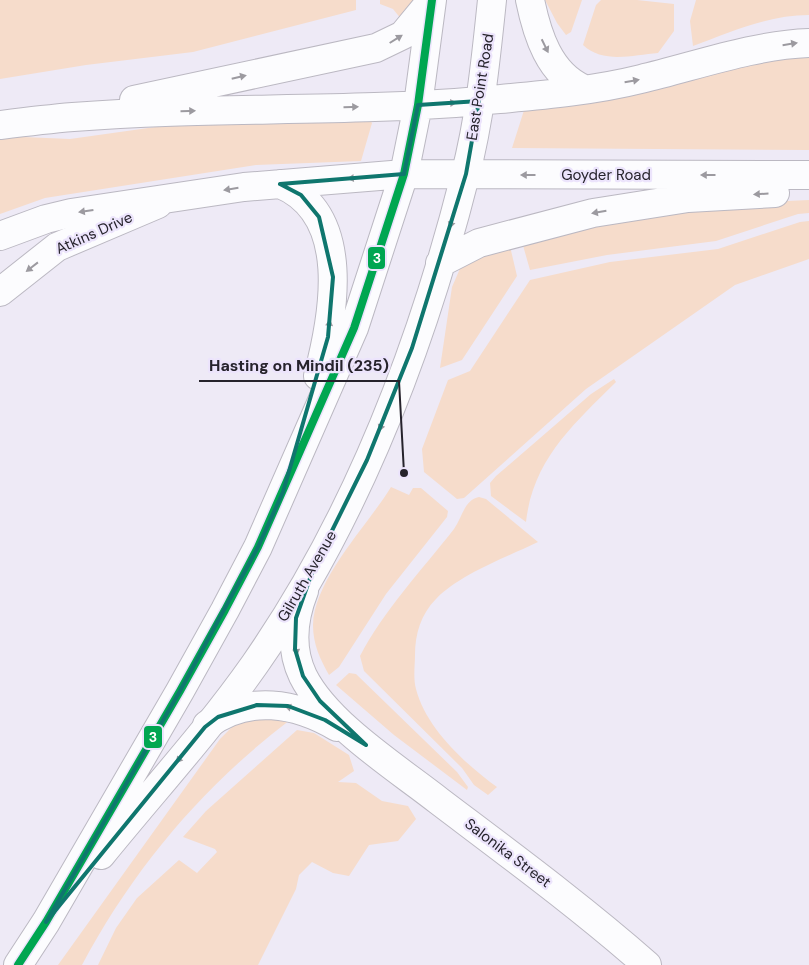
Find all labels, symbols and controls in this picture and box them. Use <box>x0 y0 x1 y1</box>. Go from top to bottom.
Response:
street label: East Point Road <box>462 32 498 142</box>
one-way arrow <box>390 34 403 43</box>
one-way arrow <box>541 39 549 53</box>
one-way arrow <box>783 40 799 48</box>
one-way arrow <box>232 73 247 81</box>
one-way arrow <box>624 76 640 84</box>
one-way arrow <box>441 99 457 107</box>
one-way arrow <box>343 103 359 111</box>
one-way arrow <box>180 107 196 115</box>
street label: Goyder Road <box>561 165 651 185</box>
one-way arrow <box>520 171 536 179</box>
one-way arrow <box>700 171 716 179</box>
one-way arrow <box>347 175 363 183</box>
one-way arrow <box>223 186 239 194</box>
one-way arrow <box>752 190 768 198</box>
street label: Atkins Drive <box>52 207 136 259</box>
one-way arrow <box>78 208 94 216</box>
one-way arrow <box>591 209 607 217</box>
one-way arrow <box>448 214 456 229</box>
line badge: 3 <box>367 246 386 270</box>
text: 3 <box>373 249 381 267</box>
one-way arrow <box>25 261 38 272</box>
one-way arrow <box>325 319 333 335</box>
callout: Hasting on Mindil (235) <box>199 350 399 381</box>
text: Hasting on Mindil (235) <box>209 355 389 376</box>
one-way arrow <box>378 417 386 431</box>
street label: Gilruth Avenue <box>273 527 341 625</box>
one-way arrow <box>292 640 300 656</box>
one-way arrow <box>284 703 299 711</box>
line badge: 3 <box>143 725 163 749</box>
text: 3 <box>149 728 157 746</box>
one-way arrow <box>175 750 186 763</box>
street label: Salonika Street <box>461 814 555 892</box>

